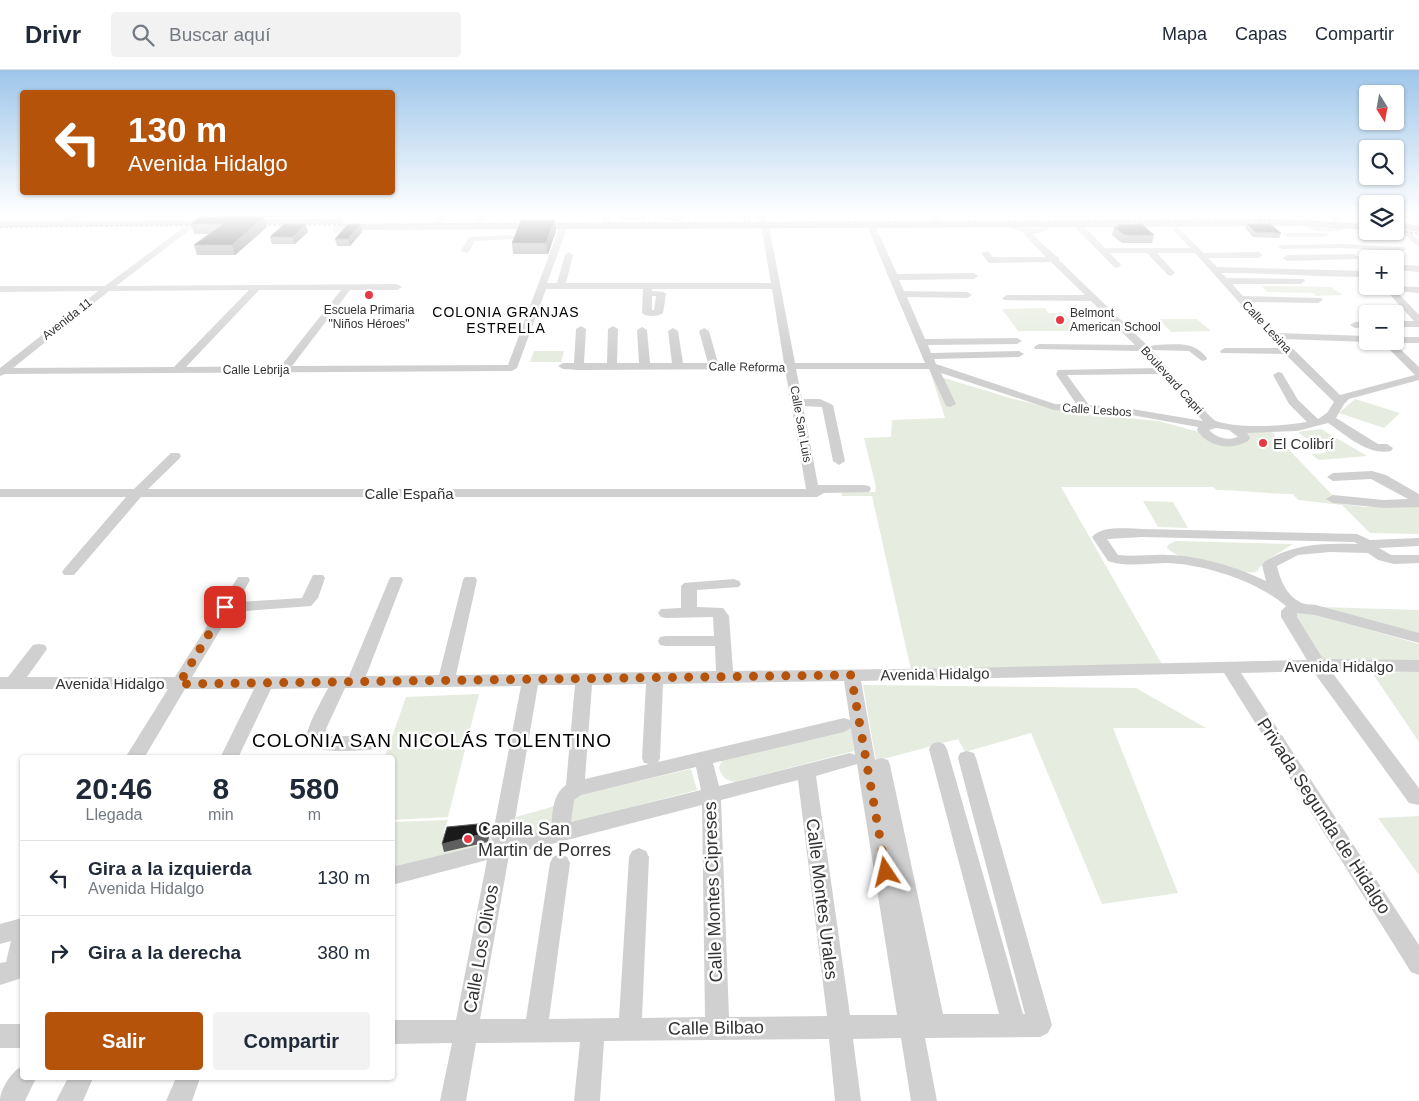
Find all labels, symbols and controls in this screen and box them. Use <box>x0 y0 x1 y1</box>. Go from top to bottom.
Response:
search box <box>111 12 461 57</box>
text: Drivr <box>25 21 81 48</box>
icon: search <box>129 21 157 49</box>
text: Buscar aquí <box>169 24 270 45</box>
text: Mapa <box>1162 24 1207 44</box>
text: Capas <box>1235 24 1287 44</box>
text: Compartir <box>1315 24 1394 44</box>
north arrow <box>1359 85 1404 130</box>
map controls <box>1359 85 1404 350</box>
icon: left <box>45 110 110 175</box>
text: 130 m <box>128 110 227 149</box>
button: search <box>1359 140 1404 185</box>
text: Avenida Hidalgo <box>128 151 288 176</box>
button: layers <box>1359 195 1404 240</box>
button: + <box>1359 250 1404 295</box>
marker: Escuela Primaria "Niños Héroes" <box>363 289 375 301</box>
street label: Avenida 11 <box>39 295 95 343</box>
street label: Calle Lesina <box>1239 298 1295 356</box>
place label: Escuela Primaria "Niños Héroes" <box>324 303 415 331</box>
district label: COLONIA GRANJAS ESTRELLA <box>432 304 580 336</box>
button: − <box>1359 305 1404 350</box>
place label: Belmont American School <box>1070 306 1161 334</box>
marker: Belmont American School <box>1054 314 1066 326</box>
street label: Boulevard Capri <box>1138 343 1206 417</box>
street label: Calle Reforma <box>709 359 786 375</box>
street label: Calle Lebrija <box>223 363 290 377</box>
street label: Calle San Luis <box>787 385 815 463</box>
street label: Calle Lesbos <box>1062 401 1132 419</box>
place label: El Colibrí <box>1273 435 1335 452</box>
marker: El Colibrí <box>1257 437 1269 449</box>
street label: Calle España <box>364 485 454 502</box>
pin <box>204 586 246 628</box>
icon: arrive <box>211 593 239 621</box>
street label: Avenida Hidalgo <box>1285 658 1393 675</box>
street label: Avenida Hidalgo <box>880 665 990 683</box>
street label: Avenida Hidalgo <box>56 675 164 692</box>
street label: Privada Segunda de Hidalgo <box>1253 714 1395 918</box>
district label: COLONIA SAN NICOLÁS TOLENTINO <box>252 730 612 751</box>
text: 20:46 <box>76 772 152 805</box>
text: 8 <box>212 772 229 805</box>
text: 580 <box>289 772 339 805</box>
street label: Calle Montes Cipreses <box>700 801 726 983</box>
text: Llegada <box>85 806 142 823</box>
text: min <box>208 806 234 823</box>
text: m <box>308 806 321 823</box>
street label: Calle Montes Urales <box>802 817 842 981</box>
place label: Capilla San Martin de Porres <box>478 819 611 860</box>
marker: Capilla San Martin de Porres <box>462 833 474 845</box>
position arrow <box>859 845 911 897</box>
text: Gira a la izquierda <box>88 858 252 879</box>
icon: left <box>45 864 73 892</box>
text: 130 m <box>317 867 370 888</box>
text: Avenida Hidalgo <box>88 880 204 897</box>
street label: Calle Los Olivos <box>460 883 502 1015</box>
icon: right <box>45 939 73 967</box>
text: Gira a la derecha <box>88 942 241 963</box>
text: 380 m <box>317 942 370 963</box>
button: Salir <box>45 1012 203 1070</box>
button: Compartir <box>213 1012 370 1070</box>
street label: Calle Bilbao <box>668 1017 764 1039</box>

